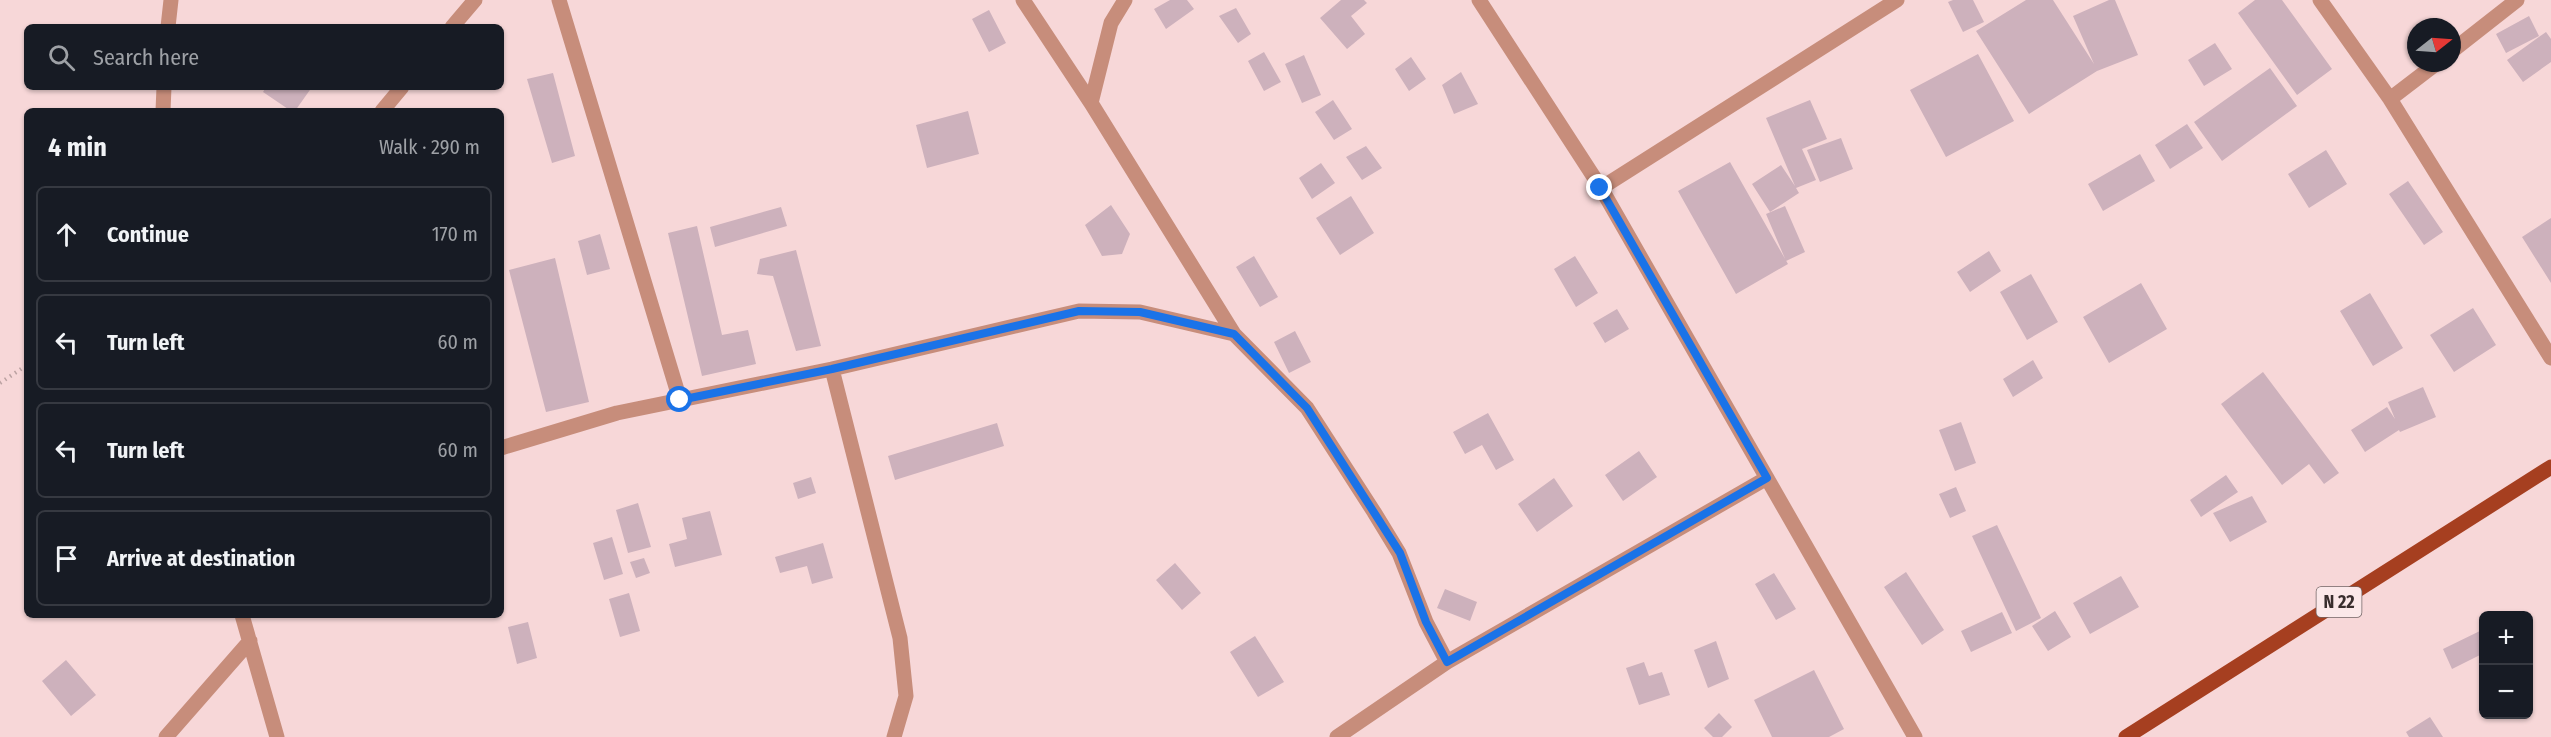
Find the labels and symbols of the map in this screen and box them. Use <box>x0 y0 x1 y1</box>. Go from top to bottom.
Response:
north arrow <box>2407 18 2461 72</box>
route end <box>1586 174 1612 200</box>
route start <box>666 386 692 412</box>
road number: N 22 <box>2316 587 2362 617</box>

